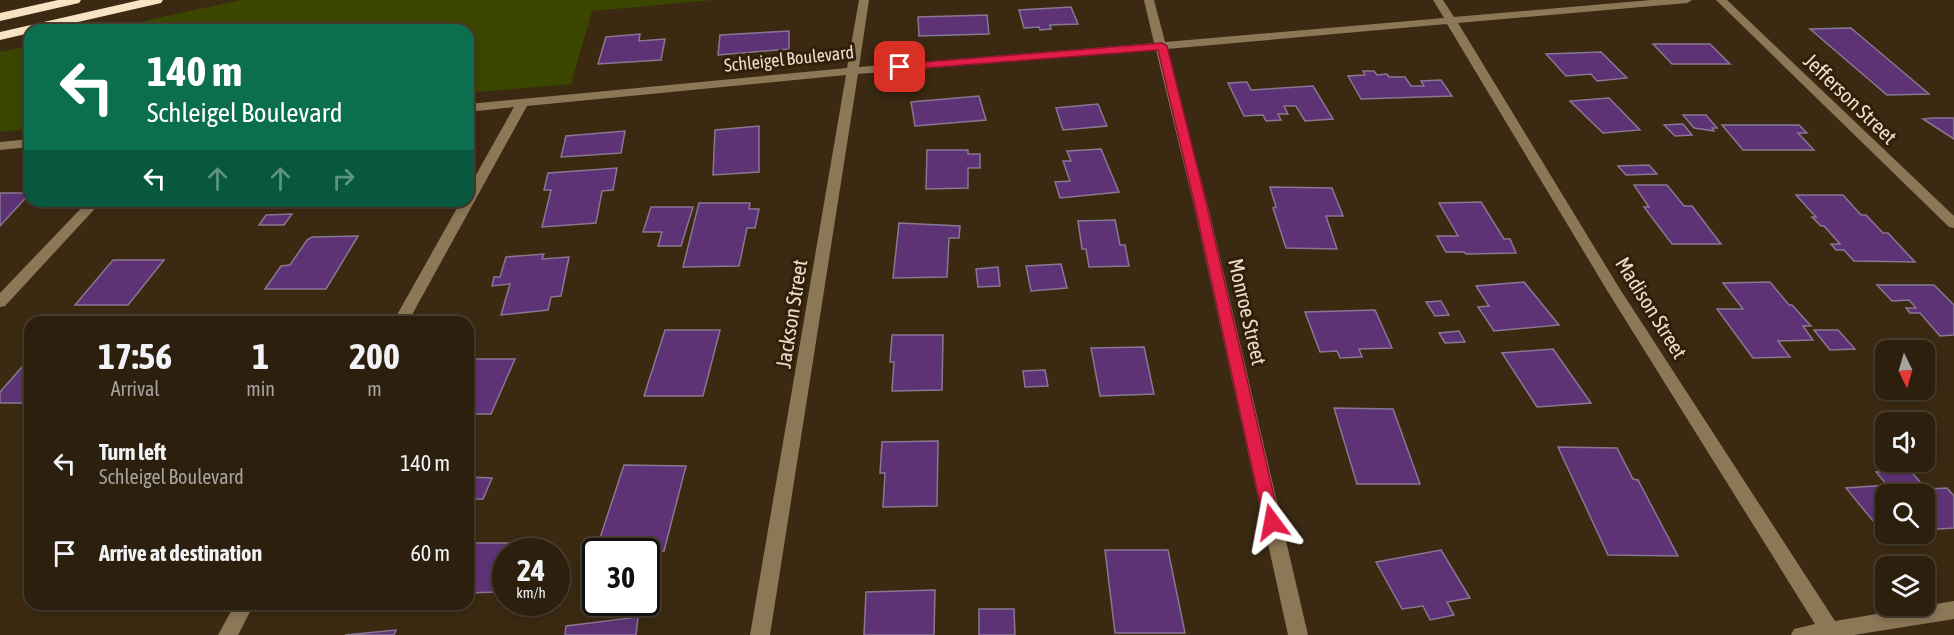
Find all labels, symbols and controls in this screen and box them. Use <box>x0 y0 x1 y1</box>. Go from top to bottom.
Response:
street label: Schleigel Boulevard <box>723 41 855 76</box>
pin <box>874 41 925 92</box>
text: 140 m <box>147 47 242 95</box>
icon: left <box>48 48 126 126</box>
street label: Jefferson Street <box>1799 48 1902 149</box>
icon: arrive <box>883 50 916 83</box>
text: Schleigel Boulevard <box>147 97 343 128</box>
icon: left <box>138 162 171 195</box>
icon: ahead <box>201 162 234 195</box>
icon: ahead <box>264 162 297 195</box>
icon: right <box>327 162 360 195</box>
street label: Madison Street <box>1611 252 1693 363</box>
street label: Monroe Street <box>1224 256 1272 367</box>
street label: Jackson Street <box>771 258 811 370</box>
text: 17:56 <box>98 335 172 377</box>
text: 1 <box>252 335 269 377</box>
text: 200 <box>349 335 400 377</box>
north arrow <box>1875 340 1935 400</box>
map controls <box>1875 340 1935 616</box>
text: Arrival <box>111 377 160 400</box>
text: min <box>246 377 275 400</box>
text: m <box>367 377 382 400</box>
button: sound <box>1875 412 1935 472</box>
text: Turn left <box>99 439 166 465</box>
icon: left <box>48 447 81 480</box>
text: 140 m <box>400 450 450 476</box>
text: Schleigel Boulevard <box>99 465 244 488</box>
button: search <box>1875 484 1935 544</box>
position arrow <box>1240 490 1304 554</box>
icon: arrive <box>48 537 81 570</box>
speed limit sign: 30 <box>582 538 660 616</box>
text: Arrive at destination <box>99 540 262 566</box>
text: 60 m <box>410 540 450 566</box>
text: 24 <box>517 553 545 587</box>
button: layers <box>1875 556 1935 616</box>
text: km/h <box>516 584 546 601</box>

